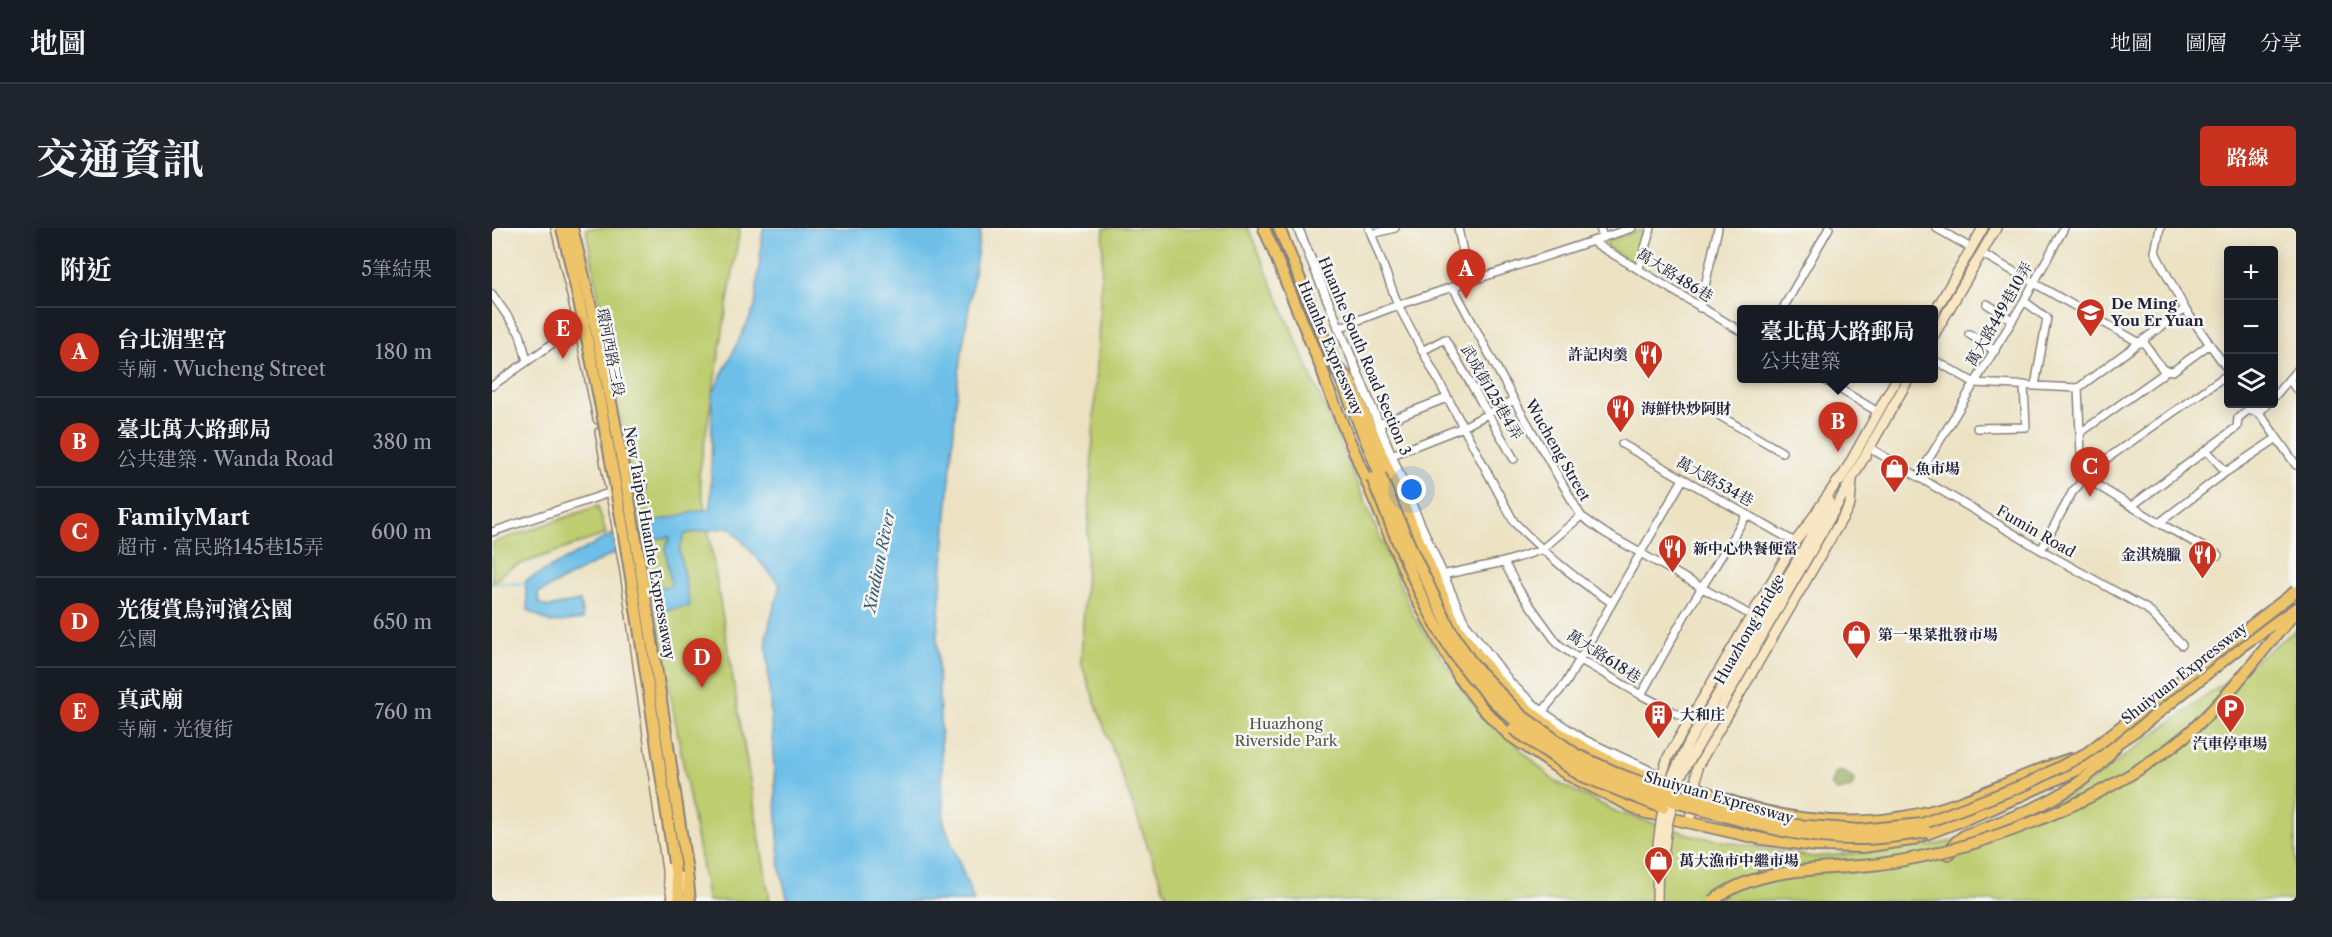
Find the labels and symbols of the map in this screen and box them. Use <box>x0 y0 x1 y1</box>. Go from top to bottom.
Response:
street label: 萬大路486巷 <box>1633 244 1717 306</box>
pin: A <box>1446 250 1486 299</box>
street label: Huanhe South Road Section 3 <box>1314 254 1416 458</box>
street label: 萬大路449巷10弄 <box>1962 259 2036 369</box>
street label: Huanhe Expressway <box>1294 278 1368 419</box>
place label: De Ming You Er Yuan <box>2110 294 2204 330</box>
school or university icon: De Ming You Er Yuan <box>2074 296 2106 338</box>
street label: 環河西路三段 <box>593 306 629 398</box>
pin: E <box>544 310 582 359</box>
restaurant icon: 許記肉羹 <box>1633 338 1665 380</box>
street label: 武成街125巷4弄 <box>1457 341 1527 443</box>
place label: 許記肉羹 <box>1568 345 1628 364</box>
restaurant icon: 海鮮快炒阿財 <box>1604 392 1636 434</box>
street label: Wucheng Street <box>1521 395 1595 505</box>
place label: 海鮮快炒阿財 <box>1641 399 1731 418</box>
pin: B <box>1818 402 1858 452</box>
street label: New Taipei Huanhe Expressaway <box>620 425 680 662</box>
pin: C <box>2070 448 2110 497</box>
street label: 萬大路534巷 <box>1673 452 1757 510</box>
shop icon: 魚市場 <box>1878 452 1910 494</box>
place label: 魚市場 <box>1915 459 1960 478</box>
your location <box>1397 475 1426 504</box>
street label: Fumin Road <box>1993 501 2079 561</box>
water label: Xindian River <box>859 507 899 616</box>
restaurant icon: 新中心快餐便當 <box>1656 532 1688 574</box>
restaurant icon: 金淇燒臘 <box>2186 538 2218 580</box>
place label: 新中心快餐便當 <box>1693 539 1798 558</box>
place label: 金淇燒臘 <box>2121 545 2181 564</box>
street label: Huazhong Bridge <box>1710 571 1788 687</box>
shop icon: 第一果菜批發市場 <box>1841 618 1873 660</box>
street label: Shuiyuan Expressway <box>2117 618 2251 728</box>
street label: 萬大路618巷 <box>1564 625 1644 687</box>
place label: 第一果菜批發市場 <box>1878 625 1998 644</box>
pin: D <box>682 638 722 688</box>
parking icon: 汽車停車場 <box>2214 692 2246 734</box>
building icon: 大和庄 <box>1643 698 1675 740</box>
place label: 大和庄 <box>1680 705 1725 724</box>
park label: Huazhong Riverside Park <box>1234 714 1339 750</box>
place label: 汽車停車場 <box>2192 734 2268 753</box>
street label: Shuiyuan Expressway <box>1642 767 1797 828</box>
shop icon: 萬大漁市中繼市場 <box>1642 844 1674 886</box>
place label: 萬大漁市中繼市場 <box>1679 851 1799 870</box>

